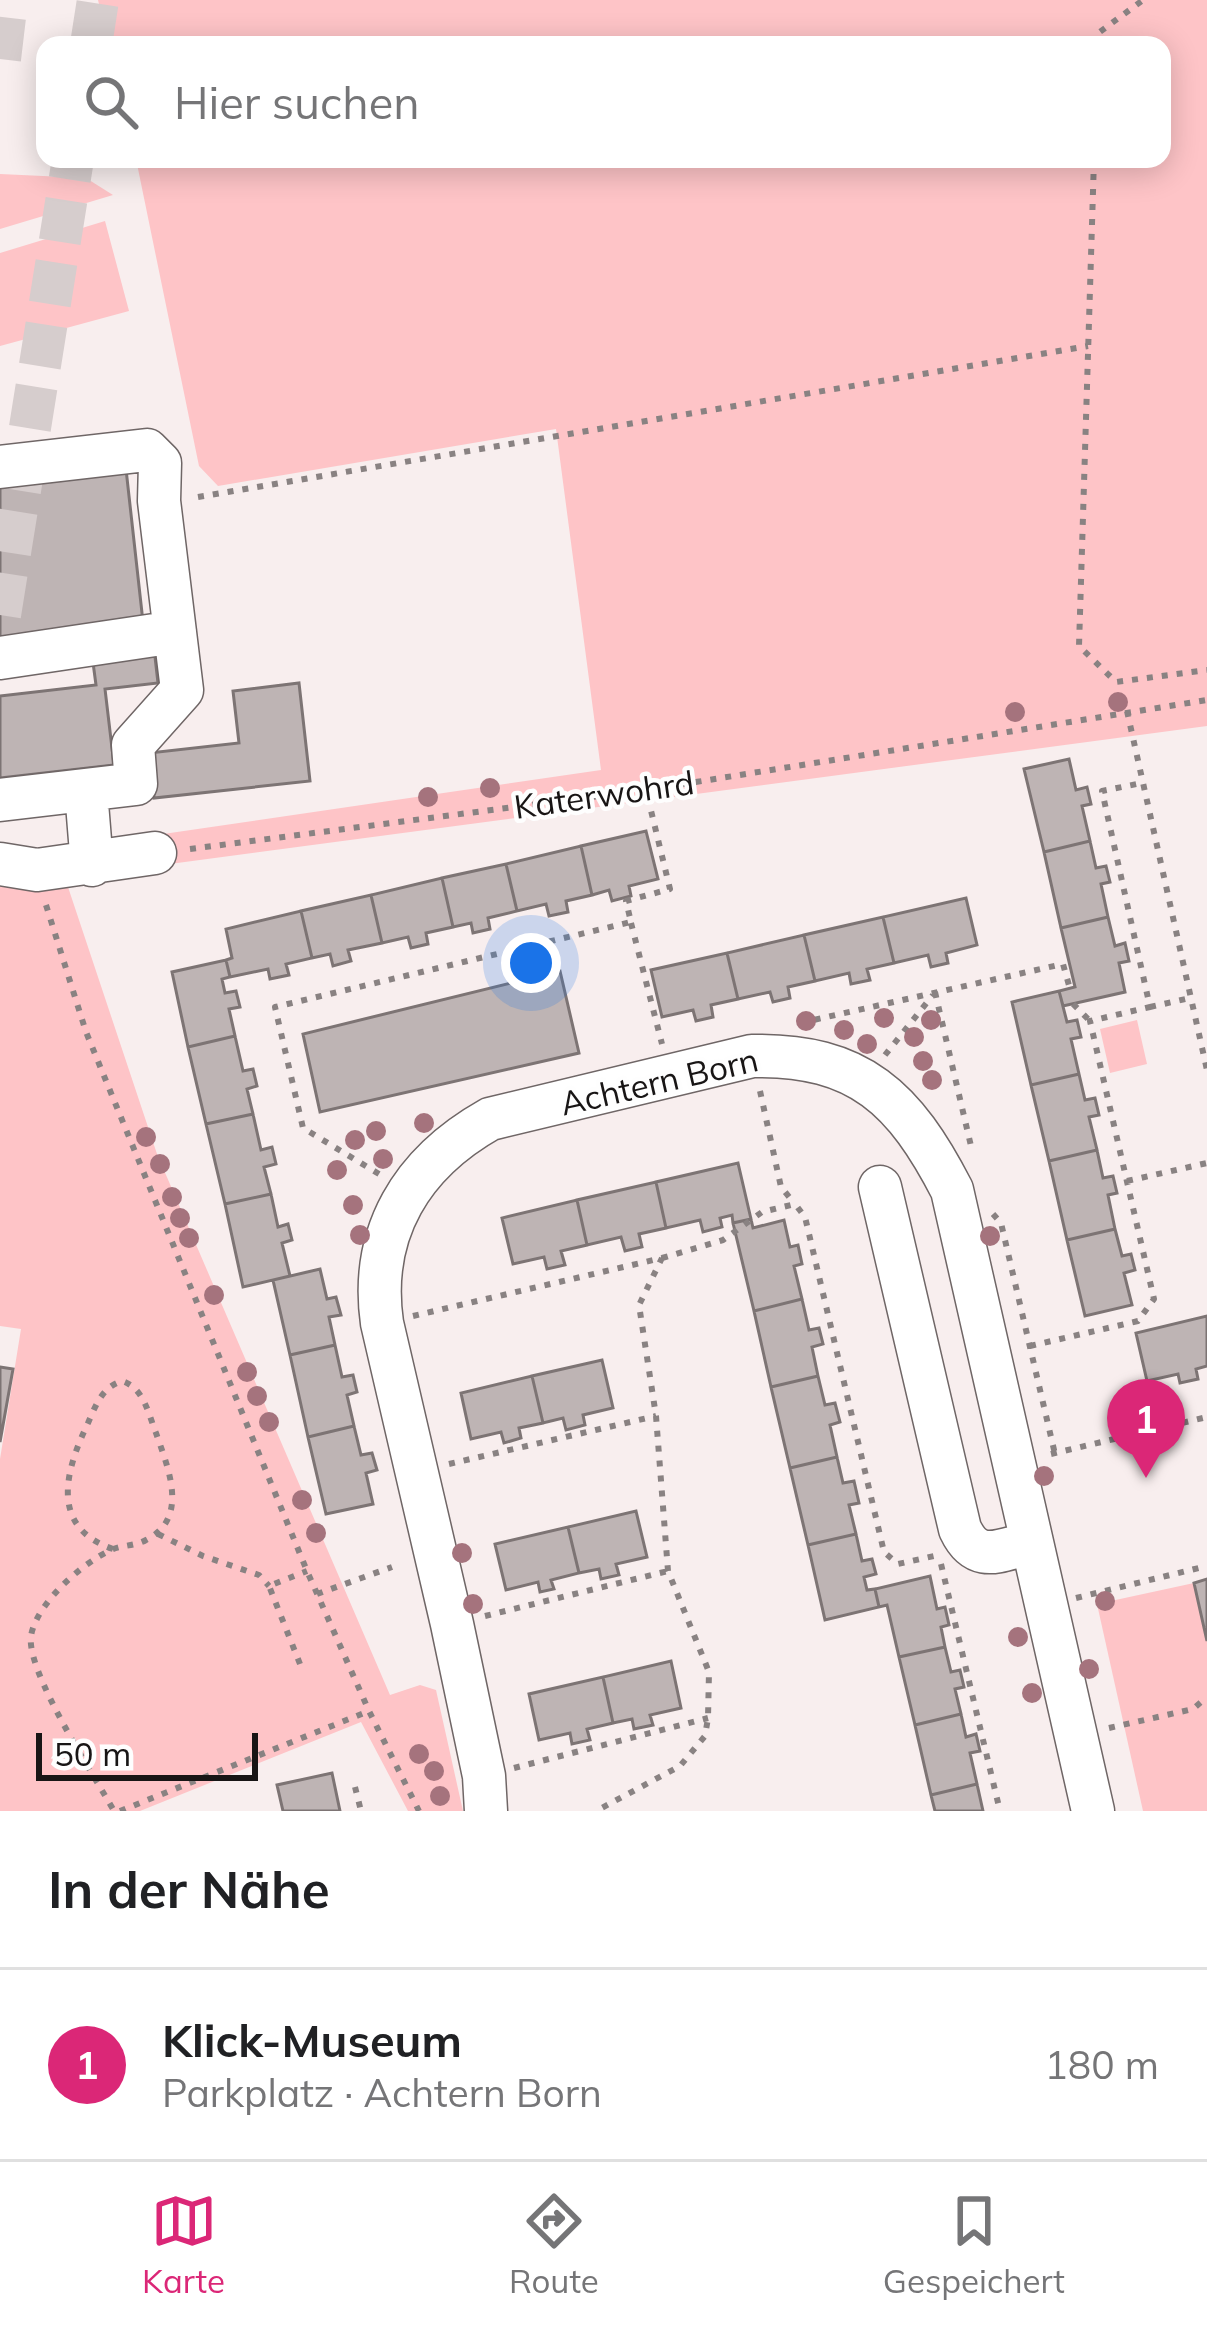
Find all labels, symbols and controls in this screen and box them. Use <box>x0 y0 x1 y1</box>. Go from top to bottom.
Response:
search box <box>36 36 1171 168</box>
icon: search <box>78 69 144 135</box>
text: Hier suchen <box>174 74 420 130</box>
street label: Katerwohrd <box>511 761 697 827</box>
your location <box>501 933 561 993</box>
street label: Achtern Born <box>556 1038 762 1124</box>
pin: 1 <box>1107 1379 1185 1478</box>
scale bar <box>36 1727 258 1780</box>
text: 50 m <box>54 1733 131 1774</box>
text: In der Nähe <box>48 1857 330 1921</box>
text: Klick-Museum <box>162 2012 462 2068</box>
text: 1 <box>75 2040 99 2089</box>
text: 180 m <box>1044 2040 1159 2089</box>
text: Parkplatz · Achtern Born <box>162 2068 602 2117</box>
tab: Karte <box>142 2188 225 2301</box>
tab: Route <box>509 2188 599 2301</box>
tab: Gespeichert <box>883 2188 1065 2301</box>

